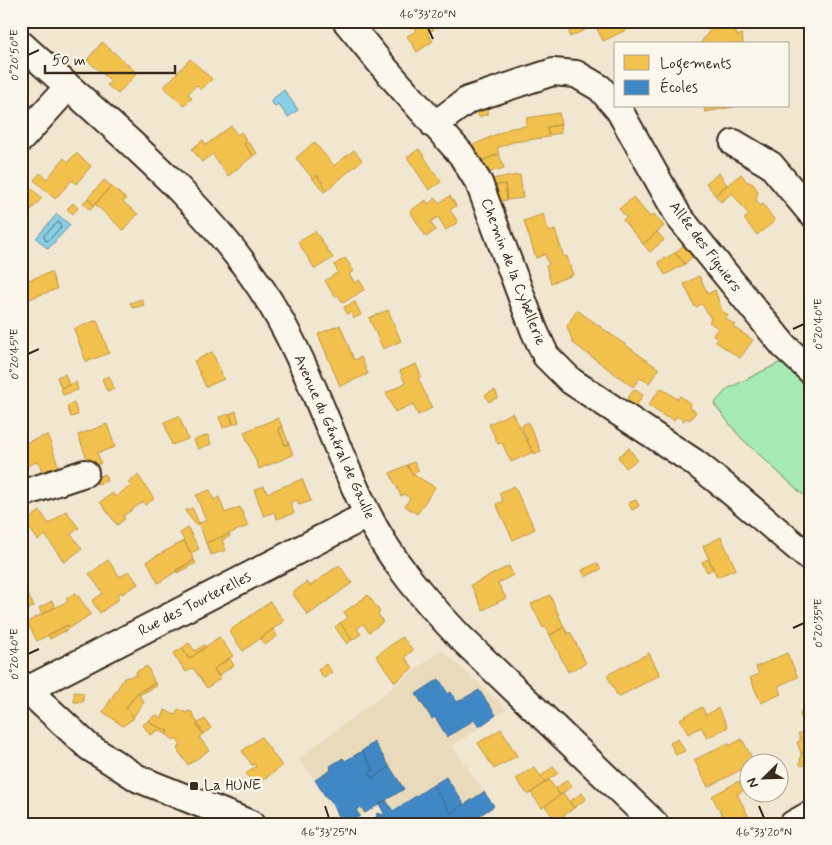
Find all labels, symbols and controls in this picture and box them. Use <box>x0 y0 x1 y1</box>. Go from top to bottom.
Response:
text: 46°33'20"N <box>400 7 456 23</box>
text: 0°20'50"E <box>7 29 23 81</box>
scale bar <box>45 42 175 74</box>
legend <box>614 42 790 108</box>
text: 50 m <box>52 51 86 71</box>
text: Logements <box>660 54 732 75</box>
text: Écoles <box>660 77 698 98</box>
street label: Chemin de la Cybellerie <box>476 196 550 348</box>
street label: Allée des Figuiers <box>664 198 746 297</box>
text: 0°20'40"E <box>811 298 827 350</box>
text: 0°20'45"E <box>7 329 23 379</box>
street label: Avenue du Général de Gaulle <box>289 352 379 523</box>
street label: Rue des Tourterelles <box>135 567 255 641</box>
text: 0°20'35"E <box>811 598 827 648</box>
text: 0°20'40"E <box>7 628 23 680</box>
north arrow <box>740 752 790 802</box>
text: N <box>743 775 763 790</box>
place label: La HUNE <box>204 776 262 796</box>
marker: La HUNE <box>188 780 200 792</box>
text: 46°33'25"N <box>301 825 357 841</box>
text: 46°33'20"N <box>736 825 792 841</box>

